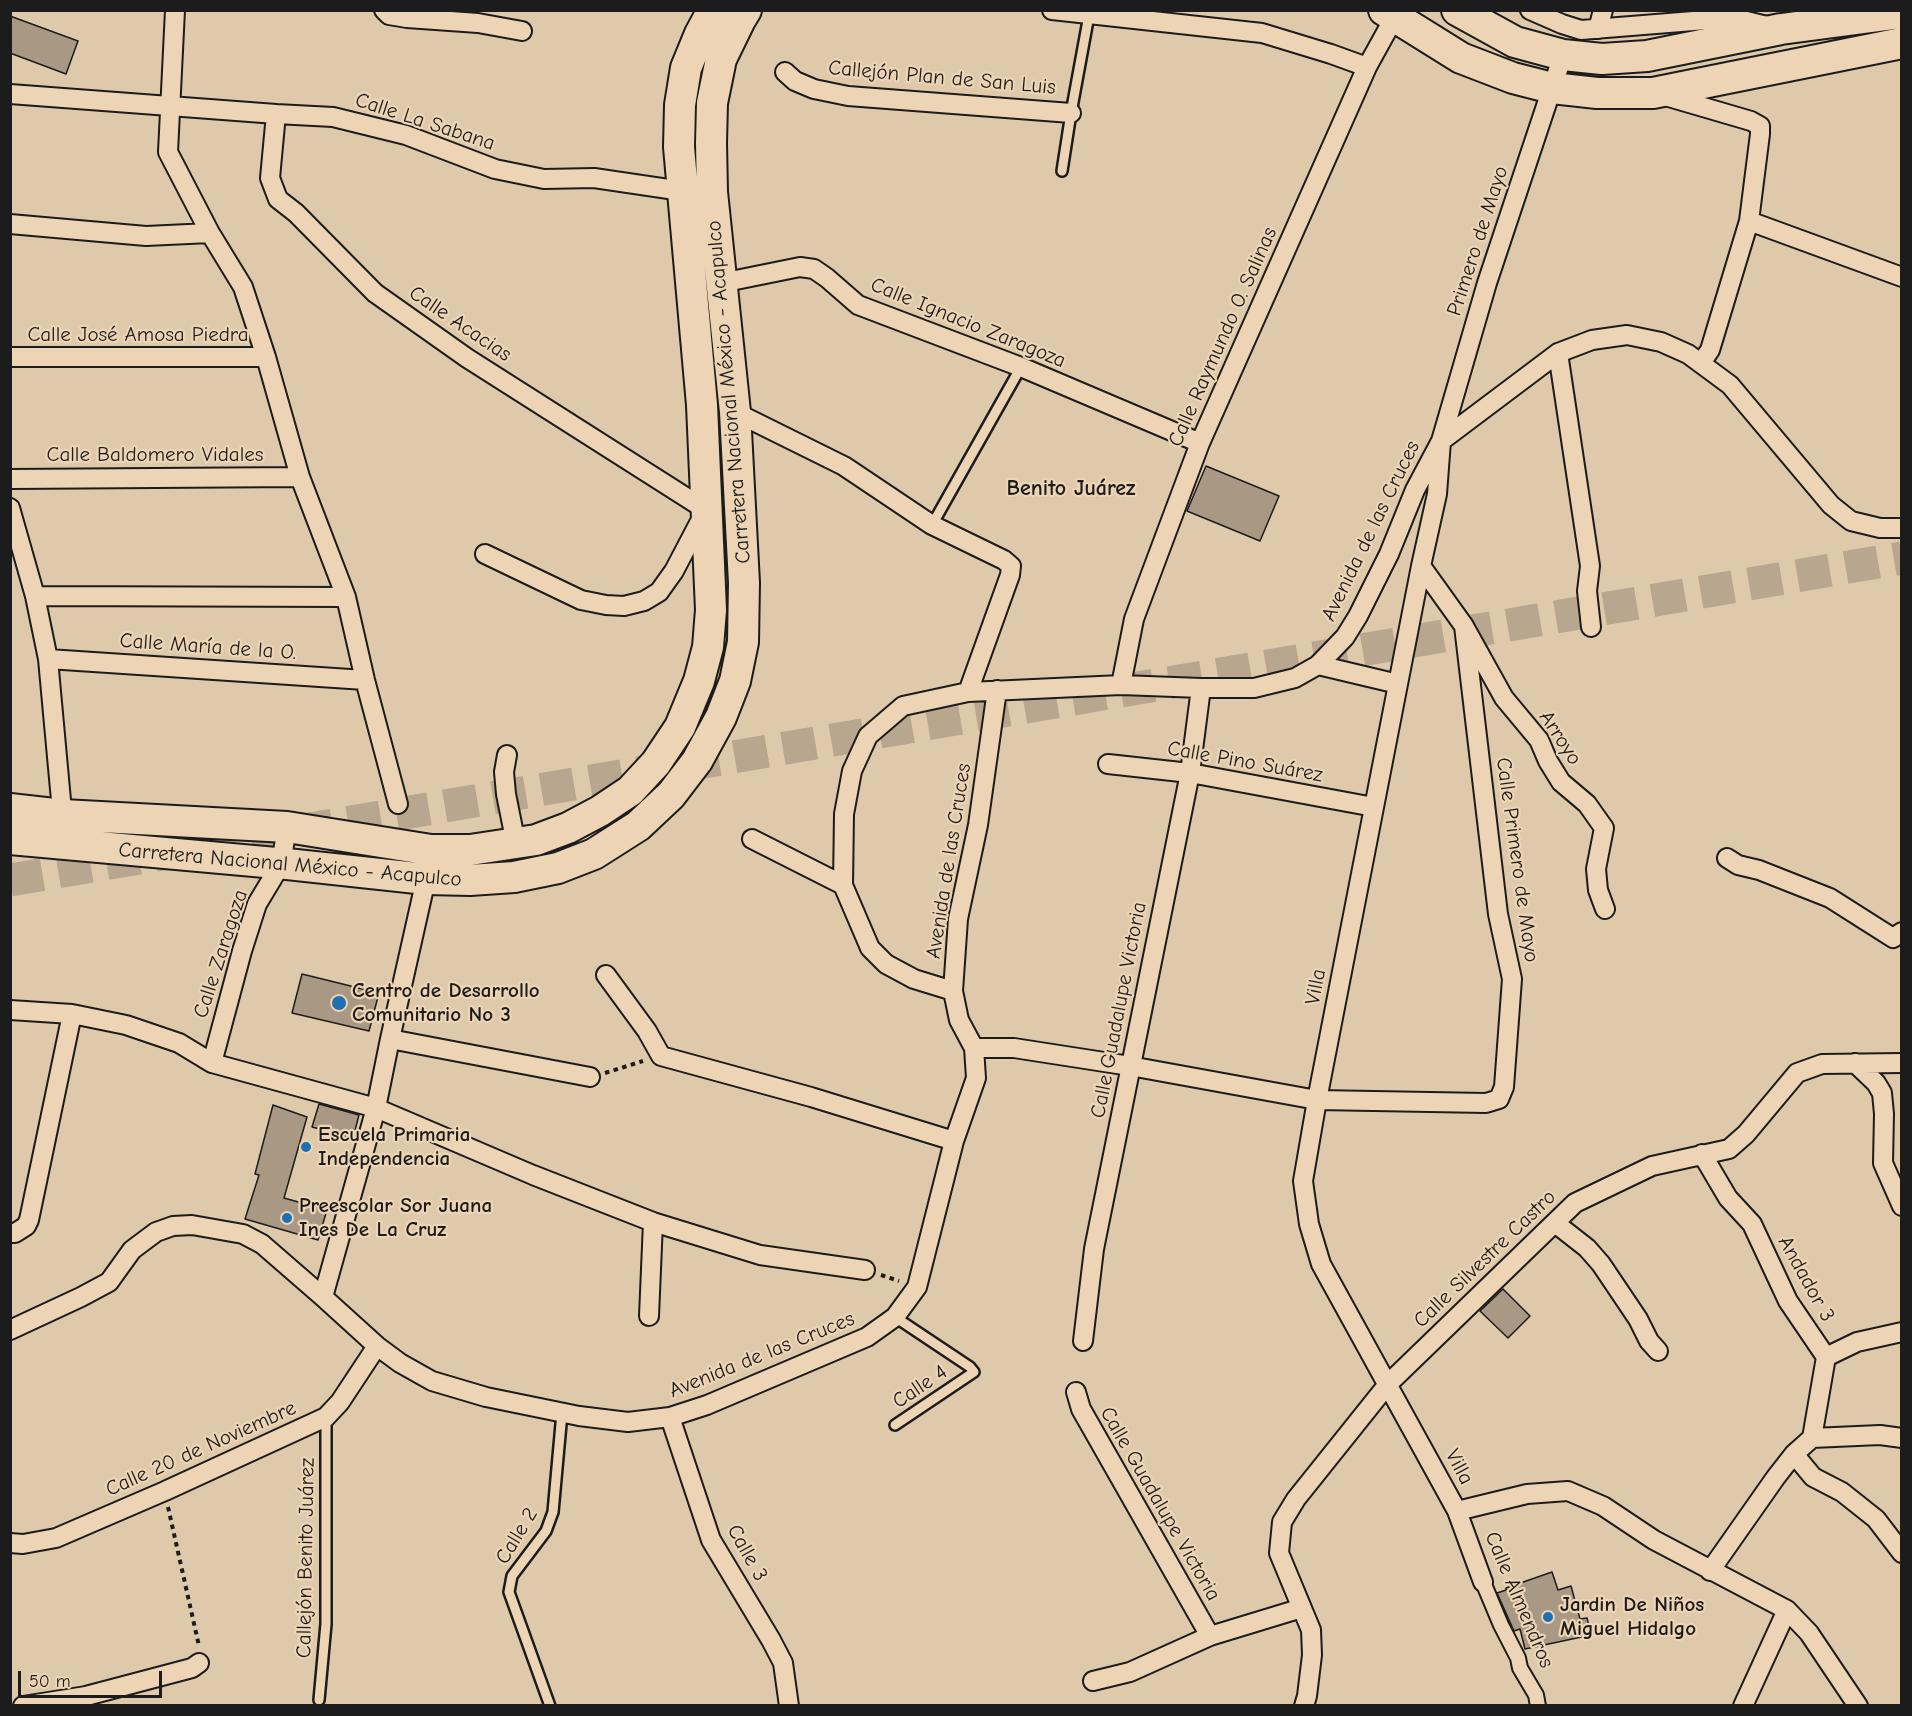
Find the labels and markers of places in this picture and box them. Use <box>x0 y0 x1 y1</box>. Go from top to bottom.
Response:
place label: Centro de Desarrollo Comunitario No 3 <box>352 978 540 1028</box>
marker: Centro de Desarrollo Comunitario No 3 <box>330 994 348 1012</box>
place label: Escuela Primaria Independencia <box>318 1122 470 1172</box>
marker: Escuela Primaria Independencia <box>299 1140 313 1154</box>
place label: Preescolar Sor Juana Ines De La Cruz <box>299 1193 492 1243</box>
marker: Preescolar Sor Juana Ines De La Cruz <box>280 1211 294 1225</box>
place label: Jardin De Niños Miguel Hidalgo <box>1560 1592 1704 1642</box>
marker: Jardin De Niños Miguel Hidalgo <box>1541 1610 1555 1624</box>

